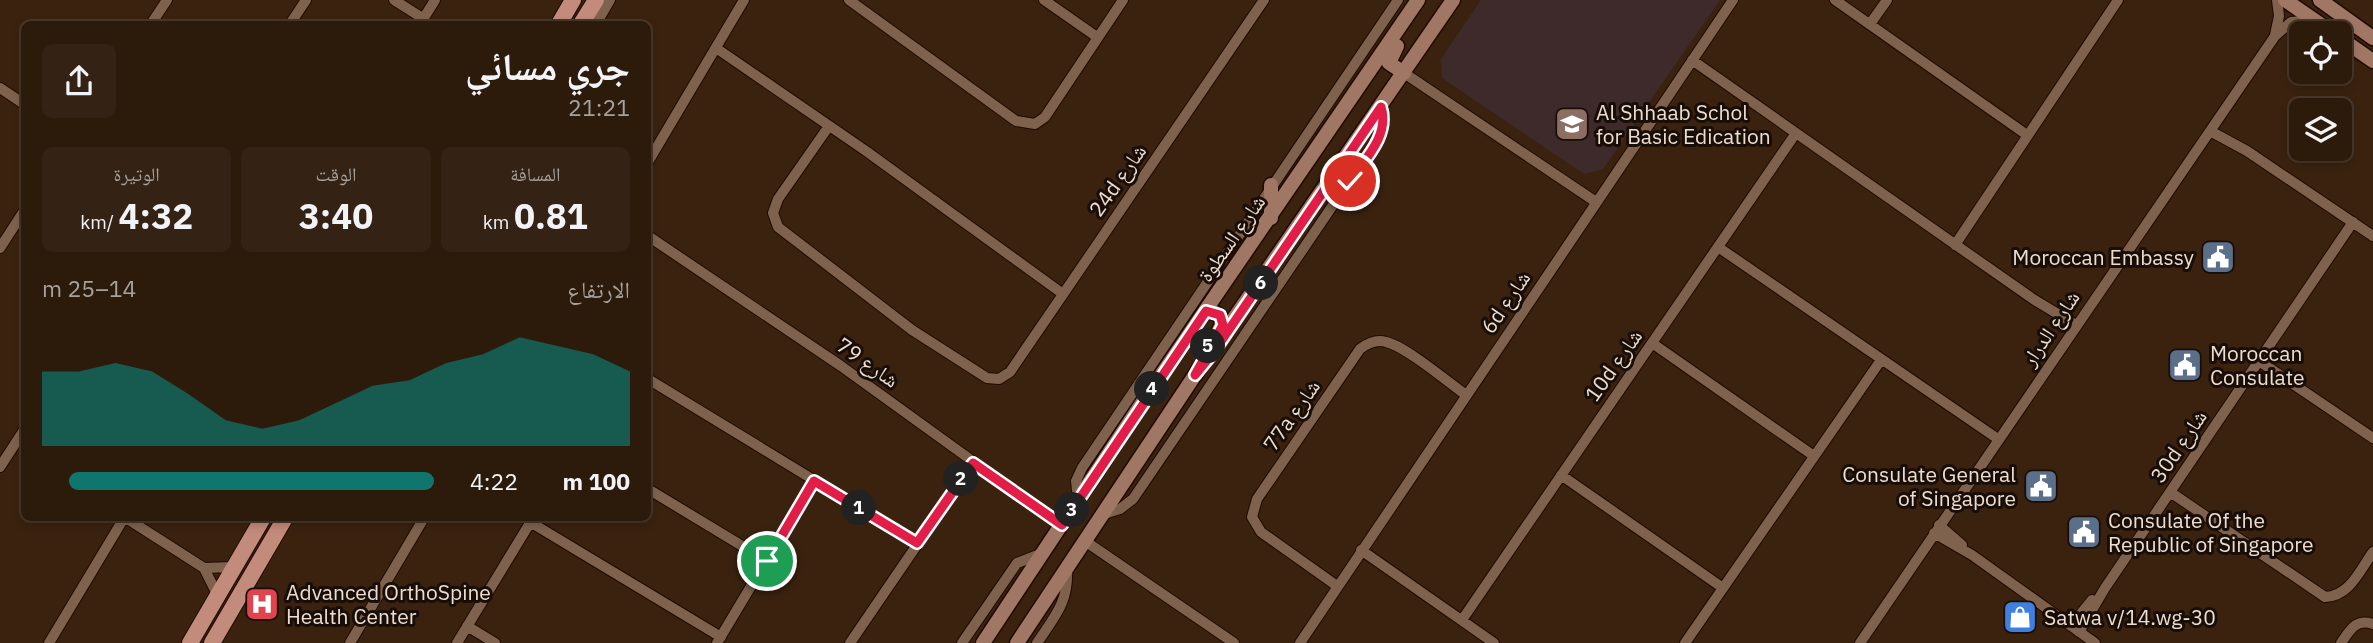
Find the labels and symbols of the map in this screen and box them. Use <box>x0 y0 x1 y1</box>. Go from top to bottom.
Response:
place label: Al Shhaab Schol for Basic Edication <box>1596 98 1771 150</box>
school or university icon: Al Shhaab Schol for Basic Edication <box>1553 105 1591 143</box>
street label: 24d شارع <box>1082 138 1152 222</box>
pin <box>1320 151 1380 211</box>
street label: شارع السطوة <box>1191 189 1271 287</box>
public building icon: Moroccan Embassy <box>2199 238 2237 276</box>
place label: Moroccan Embassy <box>2012 243 2195 271</box>
street label: 6d شارع <box>1474 265 1536 339</box>
pin: 6 <box>1244 266 1278 300</box>
street label: شارع الدرار <box>2014 285 2086 372</box>
street label: 10d شارع <box>1578 323 1648 407</box>
pin: 5 <box>1190 328 1226 364</box>
street label: شارع 79 <box>831 330 905 394</box>
place label: Moroccan Consulate <box>2210 339 2305 391</box>
public building icon: Moroccan Consulate <box>2166 346 2204 384</box>
pin: 4 <box>1134 372 1170 406</box>
street label: 77a شارع <box>1256 374 1326 456</box>
street label: 30d شارع <box>2143 404 2213 488</box>
place label: Consulate General of Singapore <box>1842 460 2016 512</box>
pin: 2 <box>944 462 978 496</box>
public building icon: Consulate General of Singapore <box>2022 467 2060 505</box>
pin: 1 <box>842 490 876 526</box>
pin: 3 <box>1054 492 1090 528</box>
place label: Consulate Of the Republic of Singapore <box>2108 506 2314 558</box>
public building icon: Consulate Of the Republic of Singapore <box>2065 513 2103 551</box>
pin <box>737 531 797 591</box>
place label: Advanced OrthoSpine Health Center <box>286 578 491 630</box>
hospital icon: Advanced OrthoSpine Health Center <box>243 585 281 623</box>
shop icon: Satwa v/14.wg-30 <box>2001 598 2039 636</box>
place label: Satwa v/14.wg-30 <box>2044 603 2216 631</box>

